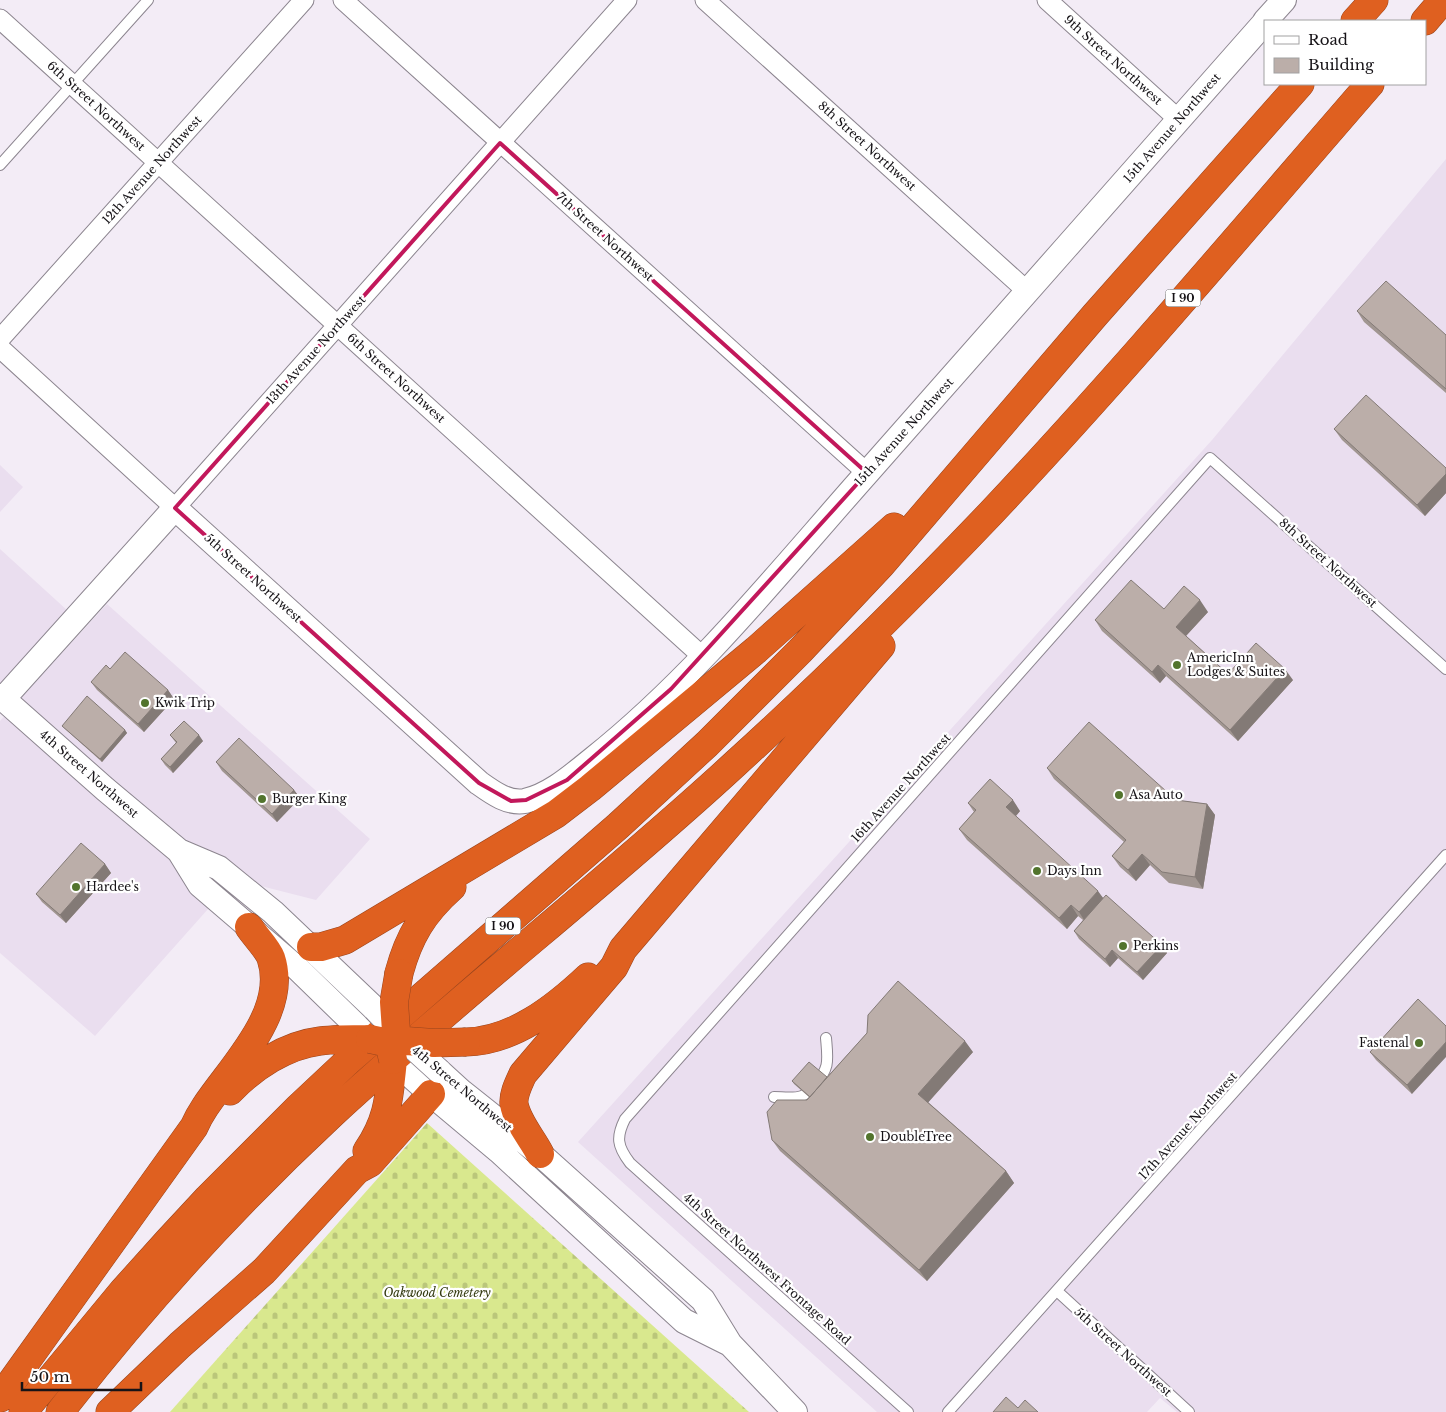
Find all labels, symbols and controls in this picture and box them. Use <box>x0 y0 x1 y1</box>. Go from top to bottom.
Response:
street label: 9th Street Northwest <box>1061 12 1166 108</box>
legend <box>1264 20 1426 85</box>
text: Road <box>1308 30 1348 49</box>
text: Building <box>1308 55 1375 74</box>
street label: 6th Street Northwest <box>44 58 149 154</box>
street label: 15th Avenue Northwest <box>1120 69 1224 186</box>
street label: 8th Street Northwest <box>815 98 920 194</box>
street label: 12th Avenue Northwest <box>99 112 205 227</box>
street label: 7th Street Northwest <box>554 189 657 284</box>
road number: I 90 <box>1166 290 1200 306</box>
street label: 13th Avenue Northwest <box>263 292 369 407</box>
street label: 6th Street Northwest <box>344 330 449 426</box>
street label: 15th Avenue Northwest <box>851 374 957 489</box>
street label: 8th Street Northwest <box>1276 515 1381 611</box>
street label: 5th Street Northwest <box>201 530 306 626</box>
place label: AmericInn Lodges & Suites <box>1186 650 1285 679</box>
marker: AmericInn Lodges & Suites <box>1171 659 1183 671</box>
place label: Kwik Trip <box>155 695 215 710</box>
marker: Kwik Trip <box>139 697 151 709</box>
street label: 4th Street Northwest <box>37 727 142 821</box>
street label: 16th Avenue Northwest <box>848 730 954 845</box>
place label: Asa Auto <box>1128 787 1183 802</box>
marker: Asa Auto <box>1113 789 1125 801</box>
place label: Burger King <box>272 791 347 806</box>
marker: Burger King <box>256 793 268 805</box>
place label: Days Inn <box>1047 863 1102 878</box>
marker: Days Inn <box>1031 865 1043 877</box>
place label: Hardee's <box>86 879 139 894</box>
marker: Hardee's <box>70 881 82 893</box>
road number: I 90 <box>486 918 520 934</box>
place label: Perkins <box>1133 938 1179 953</box>
marker: Perkins <box>1117 940 1129 952</box>
place label: Fastenal <box>1359 1035 1409 1050</box>
marker: Fastenal <box>1413 1037 1425 1049</box>
street label: 4th Street Northwest <box>409 1042 516 1135</box>
street label: 17th Avenue Northwest <box>1135 1068 1240 1183</box>
place label: DoubleTree <box>880 1129 952 1144</box>
marker: DoubleTree <box>864 1131 876 1143</box>
street label: 4th Street Northwest Frontage Road <box>681 1189 854 1348</box>
park label: Oakwood Cemetery <box>383 1285 491 1300</box>
street label: 5th Street Northwest <box>1071 1304 1176 1400</box>
scale bar <box>22 1360 141 1392</box>
text: 50 m <box>30 1367 70 1386</box>

